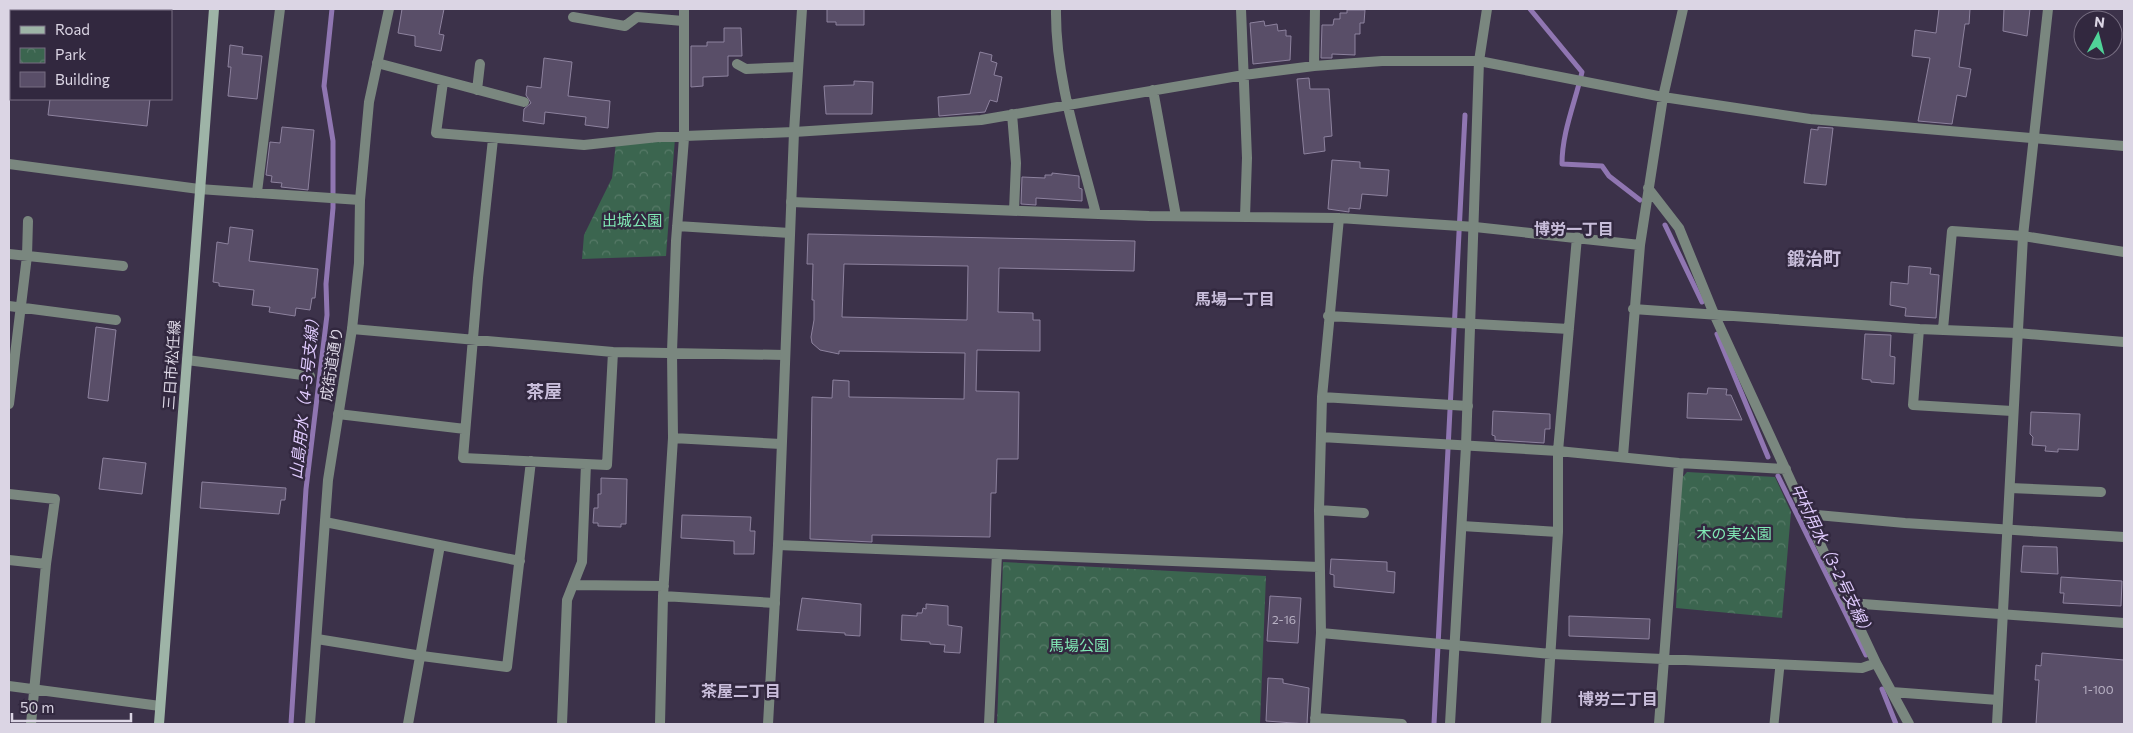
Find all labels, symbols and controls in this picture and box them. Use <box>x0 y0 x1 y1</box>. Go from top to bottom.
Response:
legend <box>10 10 172 100</box>
north arrow <box>2073 10 2123 60</box>
text: N <box>2093 13 2106 31</box>
text: Road <box>55 20 90 38</box>
text: Park <box>55 45 86 63</box>
text: Building <box>55 70 110 88</box>
park label: 出城公園 <box>602 211 662 229</box>
district label: 博労一丁目 <box>1534 219 1614 238</box>
district label: 鍛治町 <box>1787 247 1841 269</box>
district label: 馬場一丁目 <box>1195 289 1275 308</box>
water label: 山島用水（4-3号支線） <box>286 310 322 480</box>
street label: 三日市松任線 <box>159 319 183 411</box>
street label: 成街道通り <box>316 326 346 402</box>
district label: 茶屋 <box>526 380 562 402</box>
water label: 中村用水（3-2号支線） <box>1787 480 1879 640</box>
park label: 木の実公園 <box>1696 524 1772 542</box>
house number: 2-16 <box>1272 612 1296 626</box>
park label: 馬場公園 <box>1049 636 1109 654</box>
district label: 茶屋二丁目 <box>701 681 781 700</box>
house number: 1-100 <box>2083 682 2114 696</box>
district label: 博労二丁目 <box>1578 689 1658 708</box>
scale bar <box>12 690 131 722</box>
text: 50 m <box>20 698 54 716</box>

